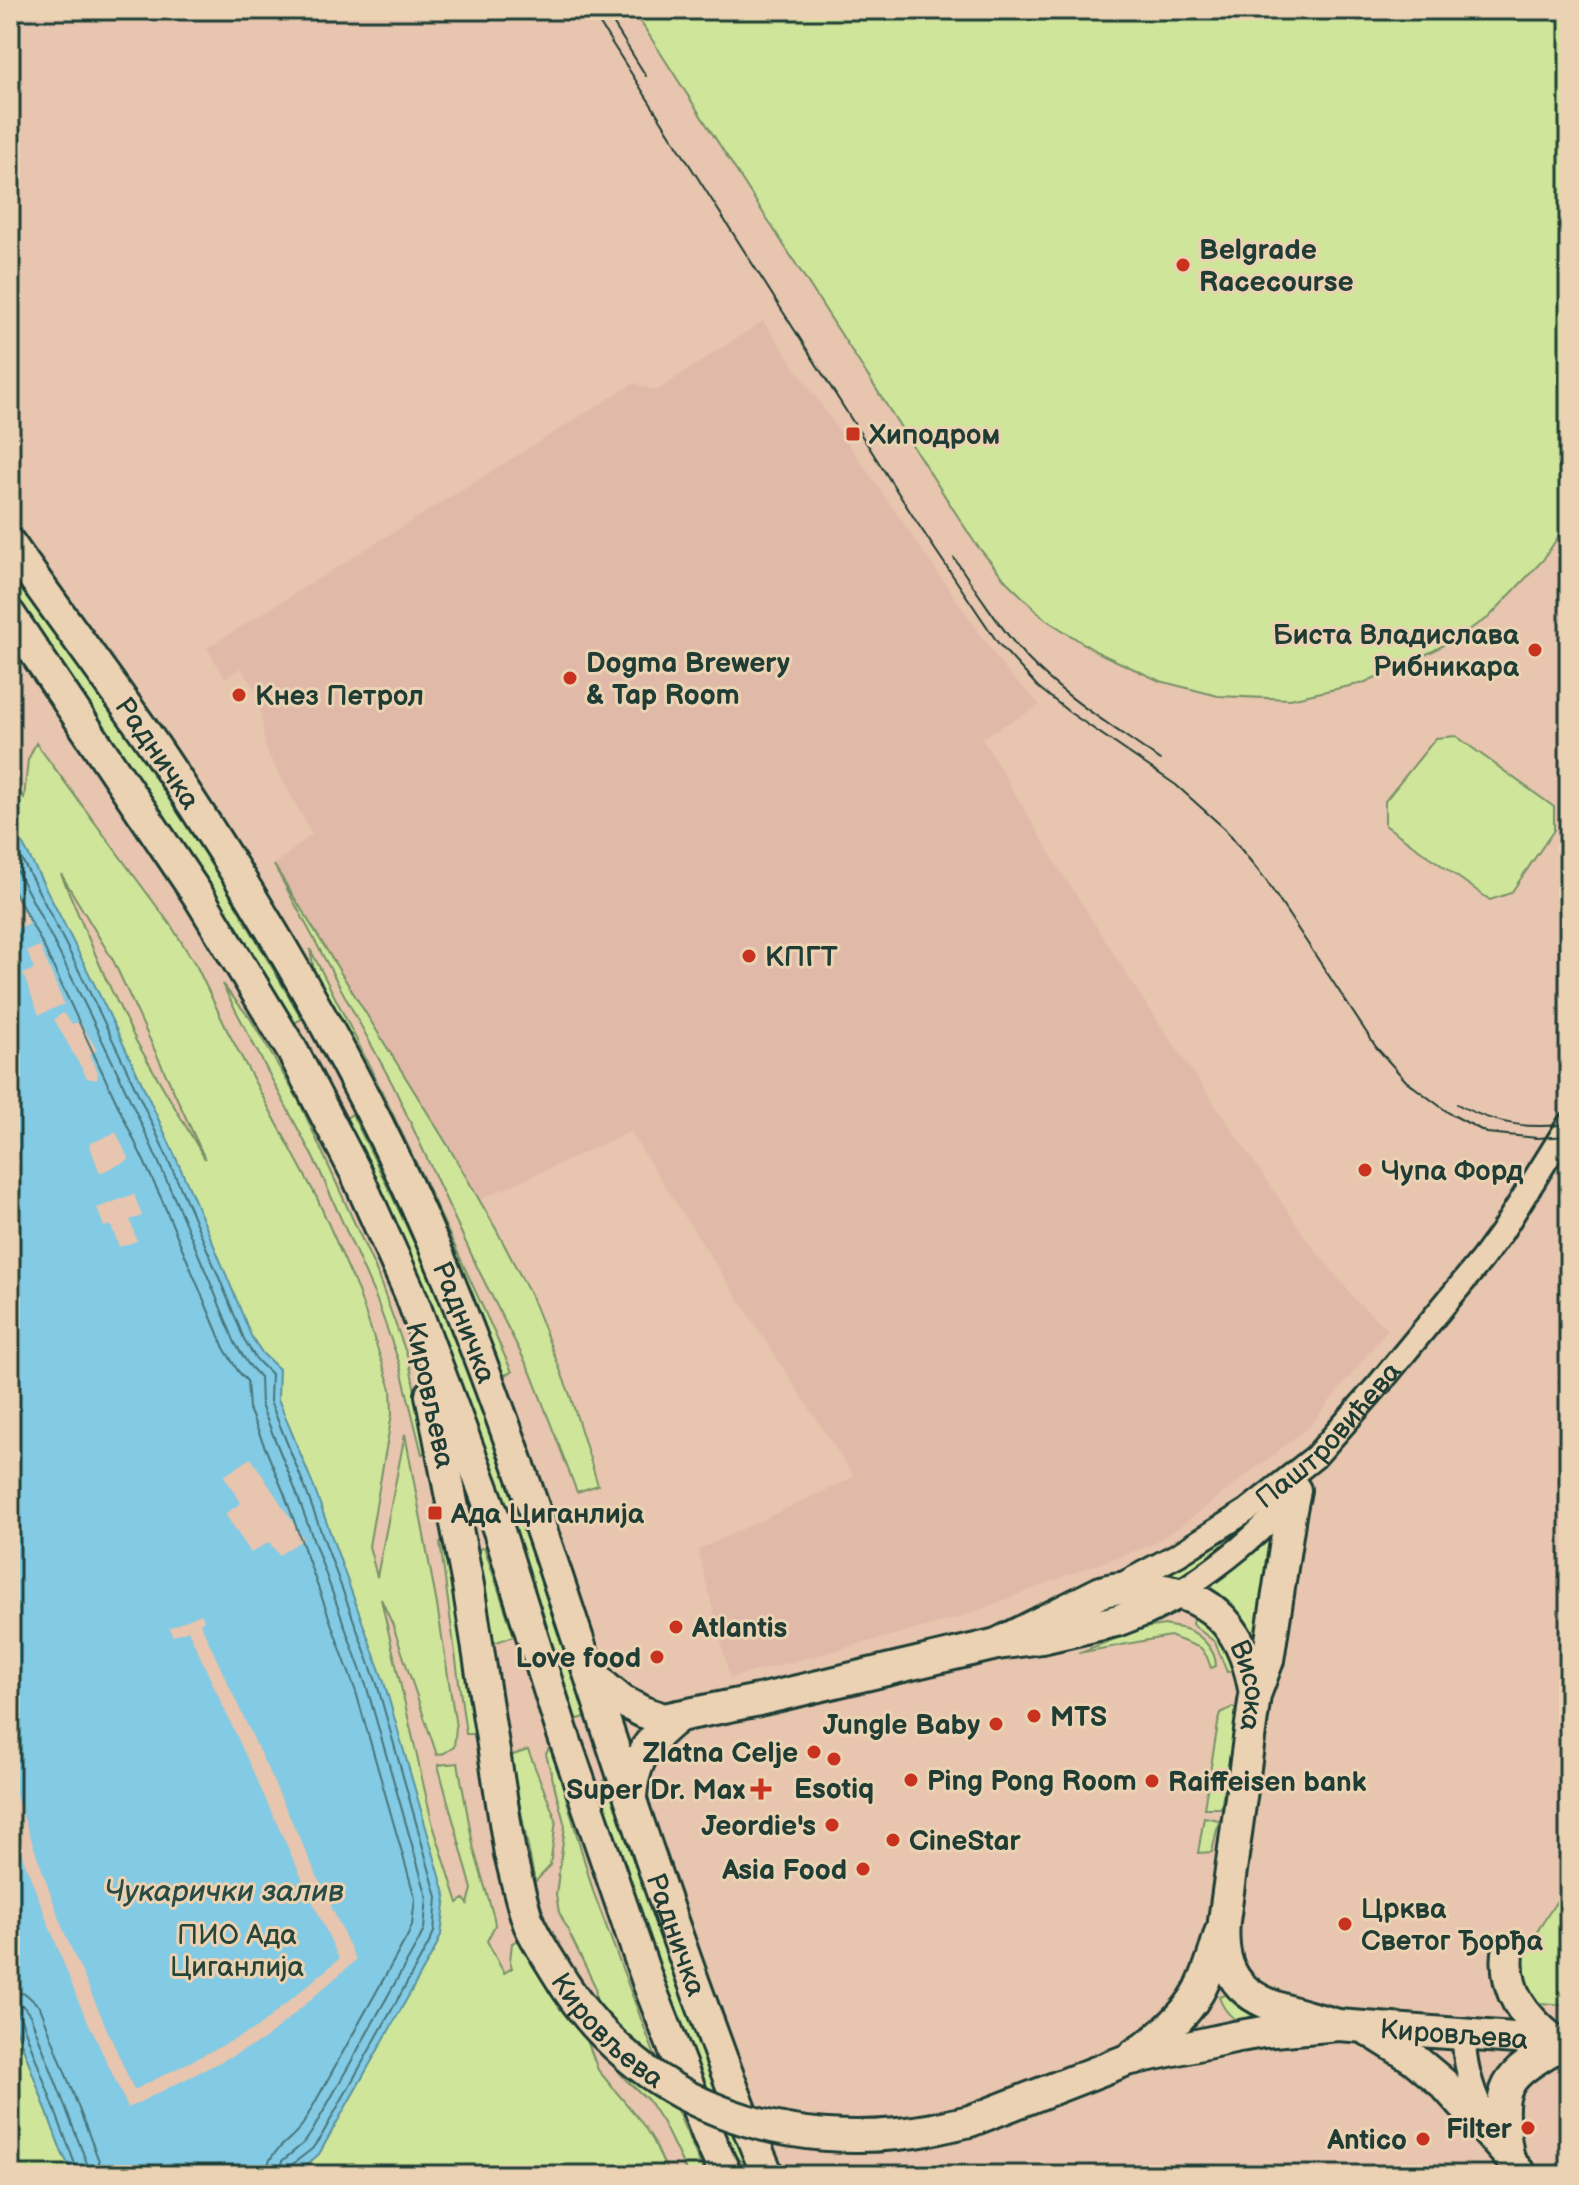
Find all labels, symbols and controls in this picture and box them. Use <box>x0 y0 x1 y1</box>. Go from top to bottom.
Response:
place label: Belgrade Racecourse <box>1199 234 1354 299</box>
marker: Belgrade Racecourse <box>1174 256 1192 274</box>
place label: Хиподром <box>868 419 1000 452</box>
marker: Хиподром <box>844 425 862 443</box>
place label: Биста Владислава Рибникара <box>1273 619 1520 684</box>
marker: Биста Владислава Рибникара <box>1526 641 1544 659</box>
place label: Dogma Brewery & Tap Room <box>586 647 790 712</box>
marker: Dogma Brewery & Tap Room <box>561 669 579 687</box>
place label: Кнез Петрол <box>255 680 424 713</box>
marker: Кнез Петрол <box>230 686 248 704</box>
street label: Радничка <box>107 691 207 816</box>
place label: КПГТ <box>765 941 838 974</box>
marker: КПГТ <box>740 947 758 965</box>
place label: Чупа Форд <box>1381 1155 1523 1188</box>
marker: Чупа Форд <box>1356 1161 1374 1179</box>
street label: Радничка <box>425 1257 503 1388</box>
street label: Кировљева <box>398 1319 461 1472</box>
street label: Паштровићева <box>1249 1355 1409 1516</box>
place label: Ада Циганлија <box>450 1498 645 1531</box>
marker: Ада Циганлија <box>426 1504 444 1522</box>
place label: Atlantis <box>691 1612 787 1645</box>
marker: Atlantis <box>667 1618 685 1636</box>
street label: Висока <box>1222 1635 1271 1733</box>
place label: Love food <box>515 1642 641 1675</box>
marker: Love food <box>648 1648 666 1666</box>
place label: MTS <box>1050 1701 1107 1734</box>
marker: MTS <box>1025 1707 1043 1725</box>
place label: Jungle Baby <box>823 1709 980 1742</box>
marker: Jungle Baby <box>987 1715 1005 1733</box>
place label: Zlatna Celje <box>642 1737 798 1770</box>
marker: Zlatna Celje <box>805 1743 823 1761</box>
marker: Esotiq <box>825 1750 843 1768</box>
place label: Ping Pong Room <box>927 1765 1137 1798</box>
place label: Raiffeisen bank <box>1168 1766 1367 1799</box>
marker: Ping Pong Room <box>902 1771 920 1789</box>
marker: Raiffeisen bank <box>1143 1772 1161 1790</box>
place label: Esotiq <box>794 1773 874 1806</box>
place label: Super Dr. Max <box>566 1774 746 1807</box>
marker: Super Dr. Max <box>752 1780 770 1798</box>
place label: Jeordie's <box>701 1810 816 1843</box>
marker: Jeordie's <box>823 1816 841 1834</box>
place label: CineStar <box>909 1825 1021 1858</box>
marker: CineStar <box>884 1831 902 1849</box>
place label: Asia Food <box>721 1854 847 1887</box>
marker: Asia Food <box>854 1860 872 1878</box>
street label: Радничка <box>639 1869 712 2001</box>
water label: Чукарички залив <box>104 1874 344 1910</box>
place label: Црква Светог Ђорђа <box>1361 1893 1543 1958</box>
marker: Црква Светог Ђорђа <box>1336 1915 1354 1933</box>
park label: ПИО Ада Циганлија <box>170 1919 305 1984</box>
street label: Кировљева <box>543 1967 670 2096</box>
street label: Кировљева <box>1379 2013 1530 2057</box>
place label: Filter <box>1446 2113 1513 2146</box>
marker: Filter <box>1519 2119 1537 2137</box>
place label: Antico <box>1326 2124 1407 2157</box>
marker: Antico <box>1414 2130 1432 2148</box>

